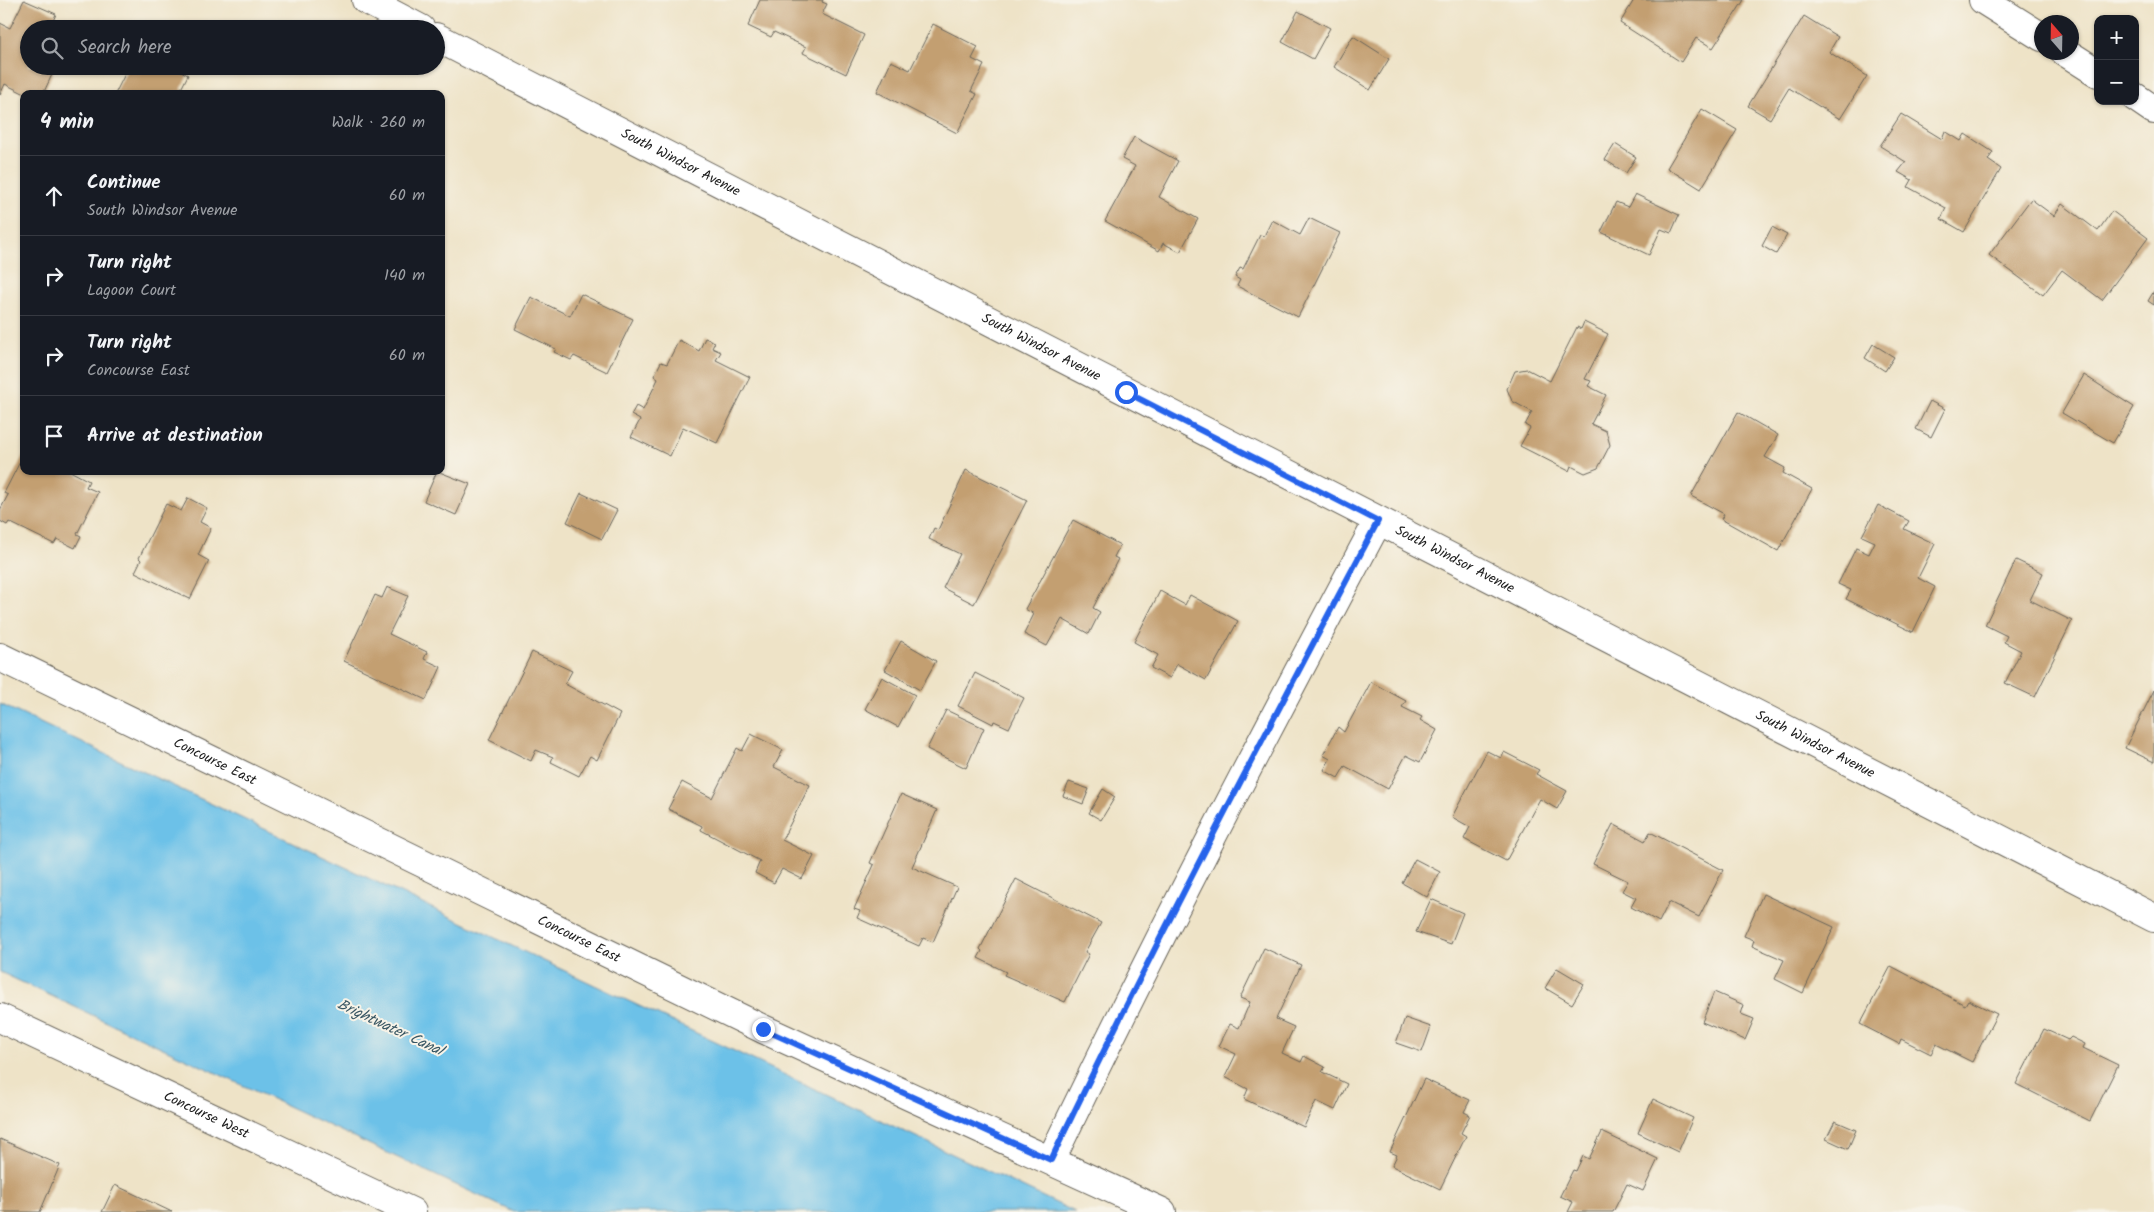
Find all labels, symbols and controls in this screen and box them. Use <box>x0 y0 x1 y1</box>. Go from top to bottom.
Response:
north arrow <box>2034 15 2079 60</box>
map controls <box>2094 15 2139 105</box>
button: + <box>2094 15 2139 60</box>
search box <box>20 20 445 75</box>
text: Search here <box>78 33 172 63</box>
icon: search <box>38 34 66 62</box>
button: − <box>2094 60 2139 105</box>
text: 4 min <box>40 106 94 139</box>
text: Walk · 260 m <box>332 110 425 135</box>
street label: South Windsor Avenue <box>617 123 745 203</box>
text: Continue <box>87 168 160 198</box>
icon: ahead <box>40 182 68 210</box>
text: 60 m <box>389 183 425 208</box>
text: South Windsor Avenue <box>87 198 237 223</box>
text: Turn right <box>87 248 172 278</box>
icon: right <box>40 262 68 290</box>
text: 140 m <box>384 263 425 288</box>
text: Lagoon Court <box>87 278 176 303</box>
street label: South Windsor Avenue <box>977 307 1105 387</box>
text: Turn right <box>87 328 172 358</box>
icon: right <box>40 342 68 370</box>
text: 60 m <box>389 343 425 368</box>
text: Concourse East <box>87 358 190 383</box>
route start <box>1115 381 1138 404</box>
text: Arrive at destination <box>87 421 263 451</box>
icon: arrive <box>40 422 68 450</box>
street label: South Windsor Avenue <box>1391 520 1519 600</box>
street label: South Windsor Avenue <box>1752 704 1879 784</box>
street label: Concourse East <box>169 732 261 792</box>
street label: Concourse East <box>533 910 625 969</box>
water label: Brightwater Canal <box>333 993 450 1064</box>
route end <box>752 1018 775 1041</box>
street label: Concourse West <box>160 1085 253 1145</box>

